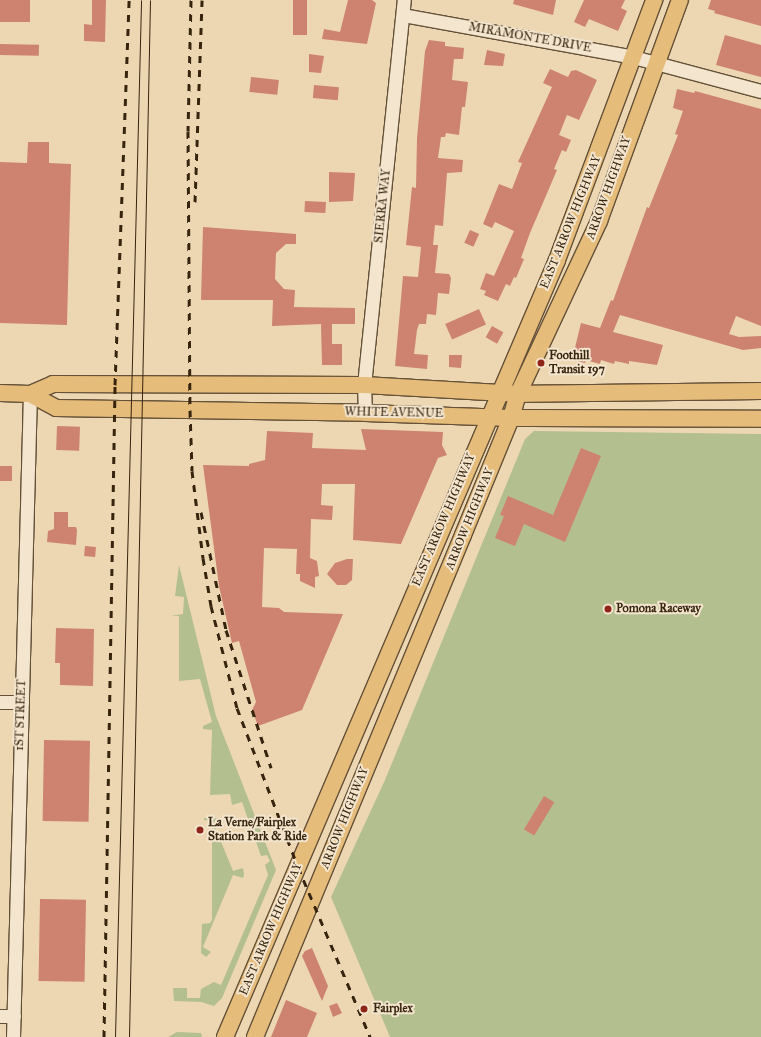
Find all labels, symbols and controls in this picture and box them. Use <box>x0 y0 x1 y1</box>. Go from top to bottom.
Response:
street label: MIRAMONTE DRIVE <box>467 20 593 56</box>
street label: ARROW HIGHWAY <box>584 135 634 241</box>
street label: EAST ARROW HIGHWAY <box>538 153 604 291</box>
street label: SIERRA WAY <box>372 168 394 244</box>
place label: Foothill Transit 197 <box>549 349 605 377</box>
marker: Foothill Transit 197 <box>536 358 546 368</box>
street label: WHITE AVENUE <box>345 405 443 421</box>
street label: EAST ARROW HIGHWAY <box>409 451 479 589</box>
street label: ARROW HIGHWAY <box>443 466 497 572</box>
place label: Pomona Raceway <box>616 602 701 616</box>
marker: Pomona Raceway <box>603 604 613 614</box>
street label: 1ST STREET <box>13 679 29 751</box>
street label: ARROW HIGHWAY <box>318 765 372 871</box>
place label: La Verne/Fairplex Station Park & Ride <box>208 816 307 844</box>
marker: La Verne/Fairplex Station Park & Ride <box>195 825 205 835</box>
street label: EAST ARROW HIGHWAY <box>236 860 306 998</box>
place label: Fairplex <box>373 1002 413 1016</box>
marker: Fairplex <box>358 1003 370 1015</box>

